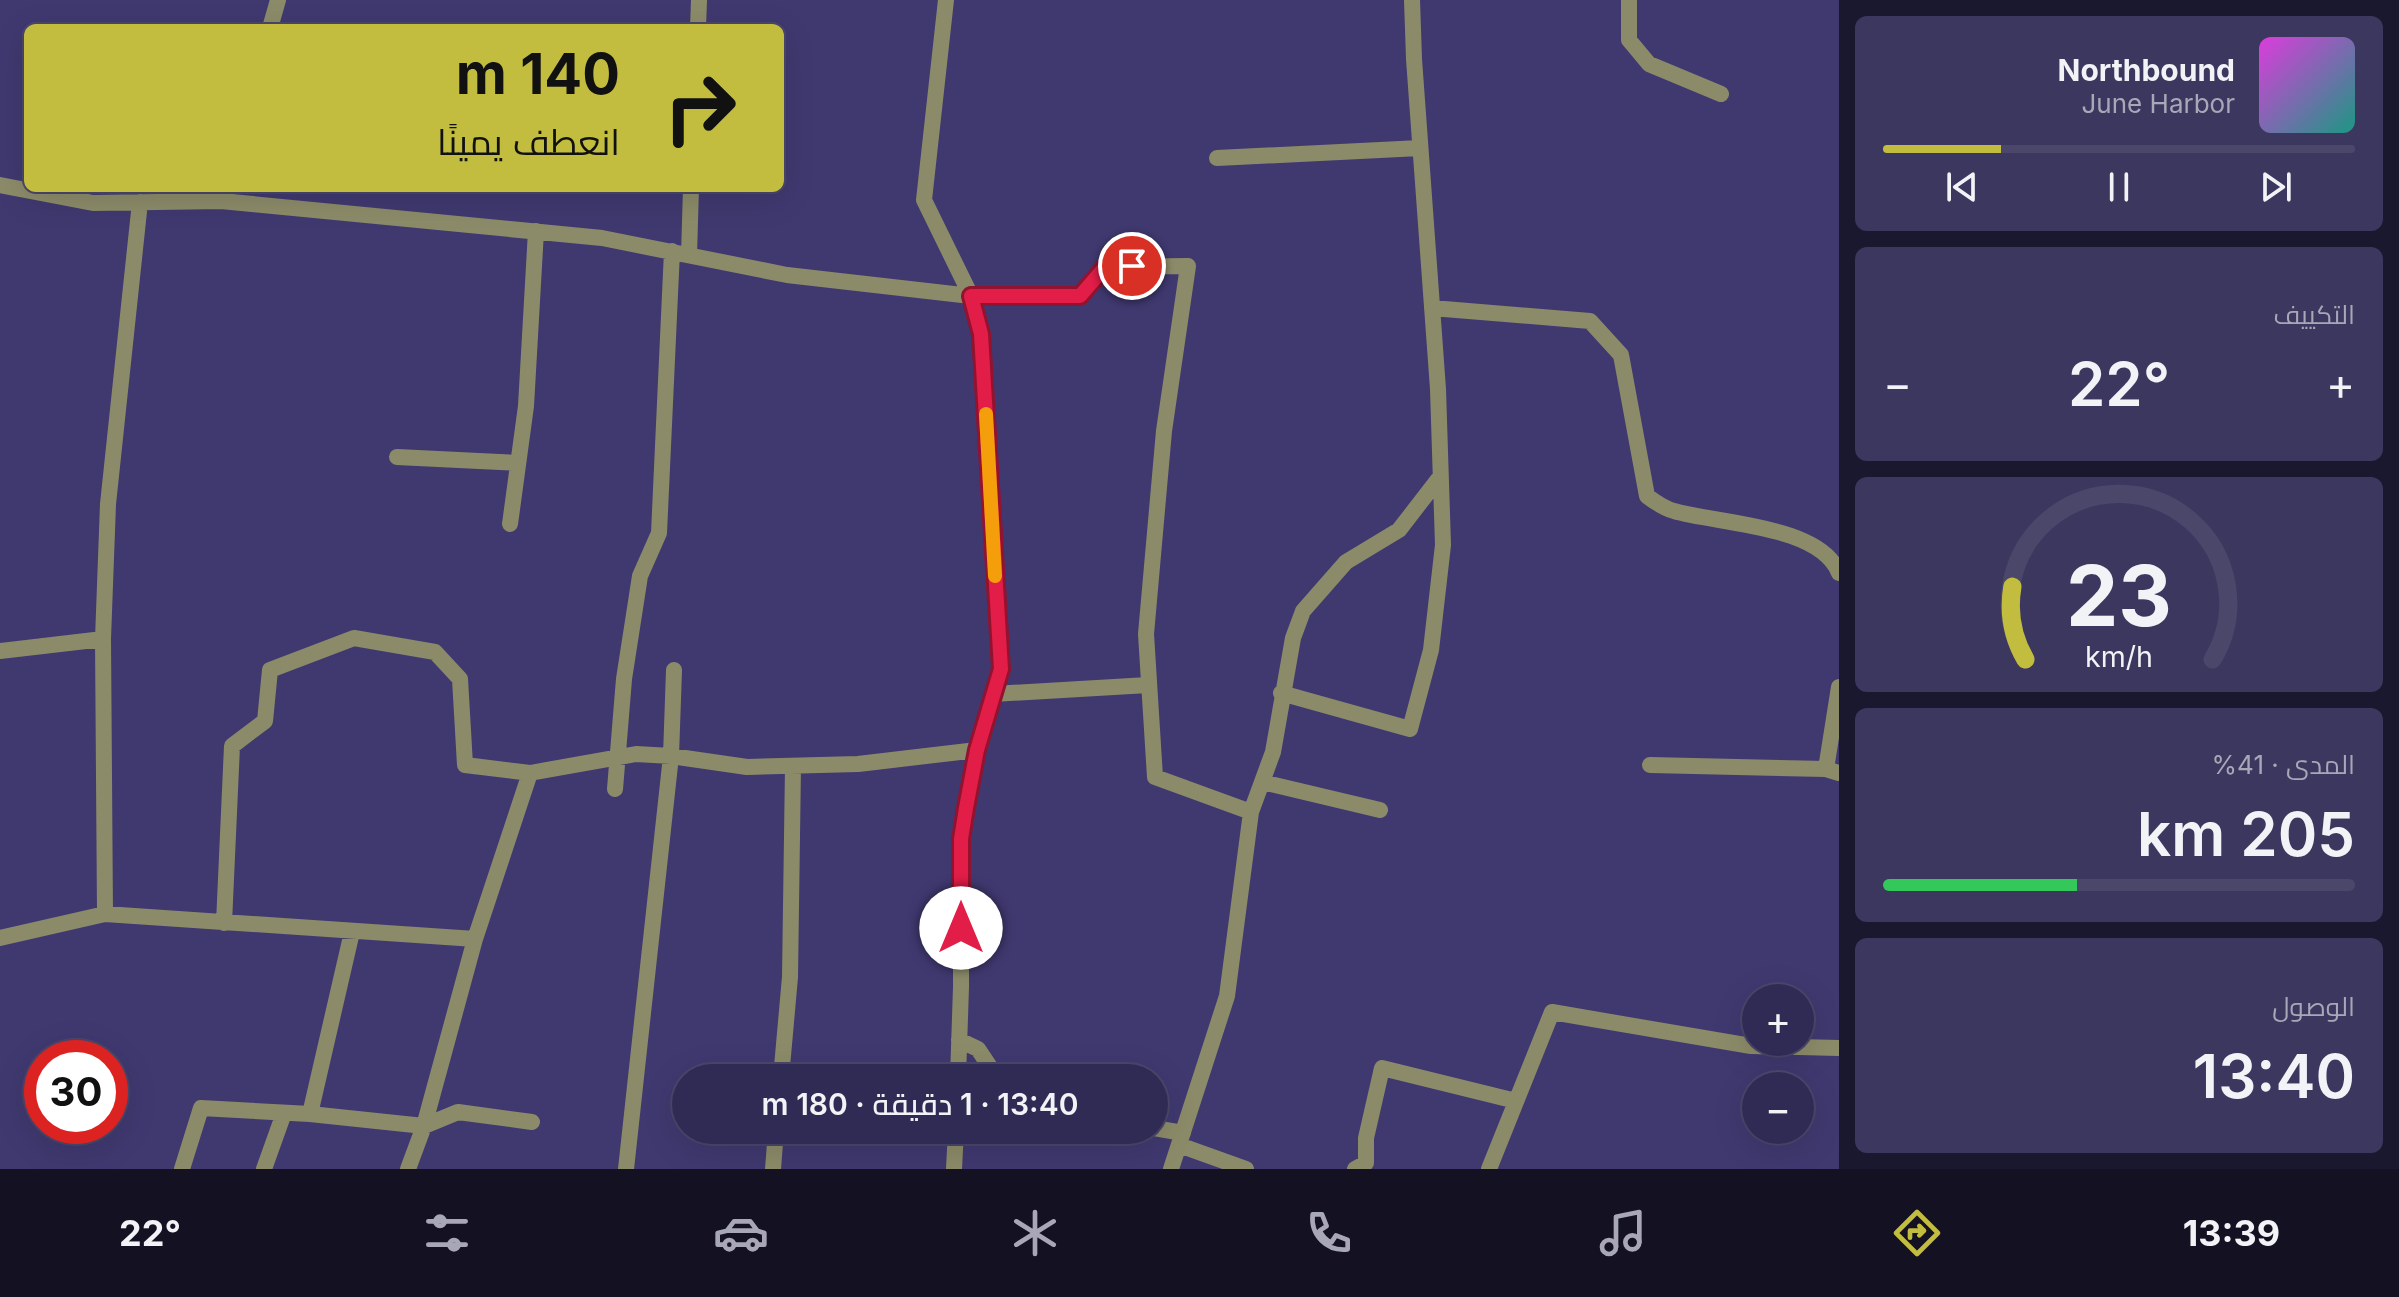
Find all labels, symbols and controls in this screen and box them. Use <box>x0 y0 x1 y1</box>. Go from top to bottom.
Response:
text: 140 m <box>456 40 620 108</box>
text: Northbound <box>2058 52 2235 88</box>
icon: right <box>648 56 752 160</box>
text: June Harbor <box>2082 88 2235 119</box>
text: انعطف يمينًا <box>437 120 620 164</box>
icon: previous <box>1940 165 1984 209</box>
icon: pause <box>2097 165 2141 209</box>
icon: next <box>2254 165 2298 209</box>
pin <box>1098 232 1166 300</box>
icon: arrive <box>1110 244 1154 288</box>
text: التكييف <box>2273 299 2355 330</box>
text: 22° <box>2068 348 2170 420</box>
text: − <box>1883 357 1912 411</box>
text: + <box>2326 357 2355 411</box>
text: 23 <box>2066 545 2172 646</box>
text: km/h <box>2085 640 2153 675</box>
text: المدى · 41% <box>2212 749 2355 780</box>
text: 205 km <box>2137 798 2355 870</box>
position arrow <box>919 886 1003 970</box>
map controls <box>1742 984 1814 1144</box>
button: + <box>1742 984 1814 1056</box>
text: الوصول <box>2272 991 2355 1022</box>
speed limit sign: 30 <box>24 1040 128 1144</box>
text: 13:40 <box>2193 1040 2355 1112</box>
button: − <box>1742 1072 1814 1144</box>
text: 13:40 · 1 دقيقة · 180 m <box>762 1086 1078 1122</box>
icon: filters <box>419 1205 475 1261</box>
icon: car <box>713 1205 769 1261</box>
icon: climate <box>1007 1205 1063 1261</box>
icon: phone <box>1301 1205 1357 1261</box>
icon: music <box>1595 1205 1651 1261</box>
icon: directions <box>1889 1205 1945 1261</box>
text: 22° <box>119 1211 181 1255</box>
text: 13:39 <box>2183 1211 2280 1255</box>

